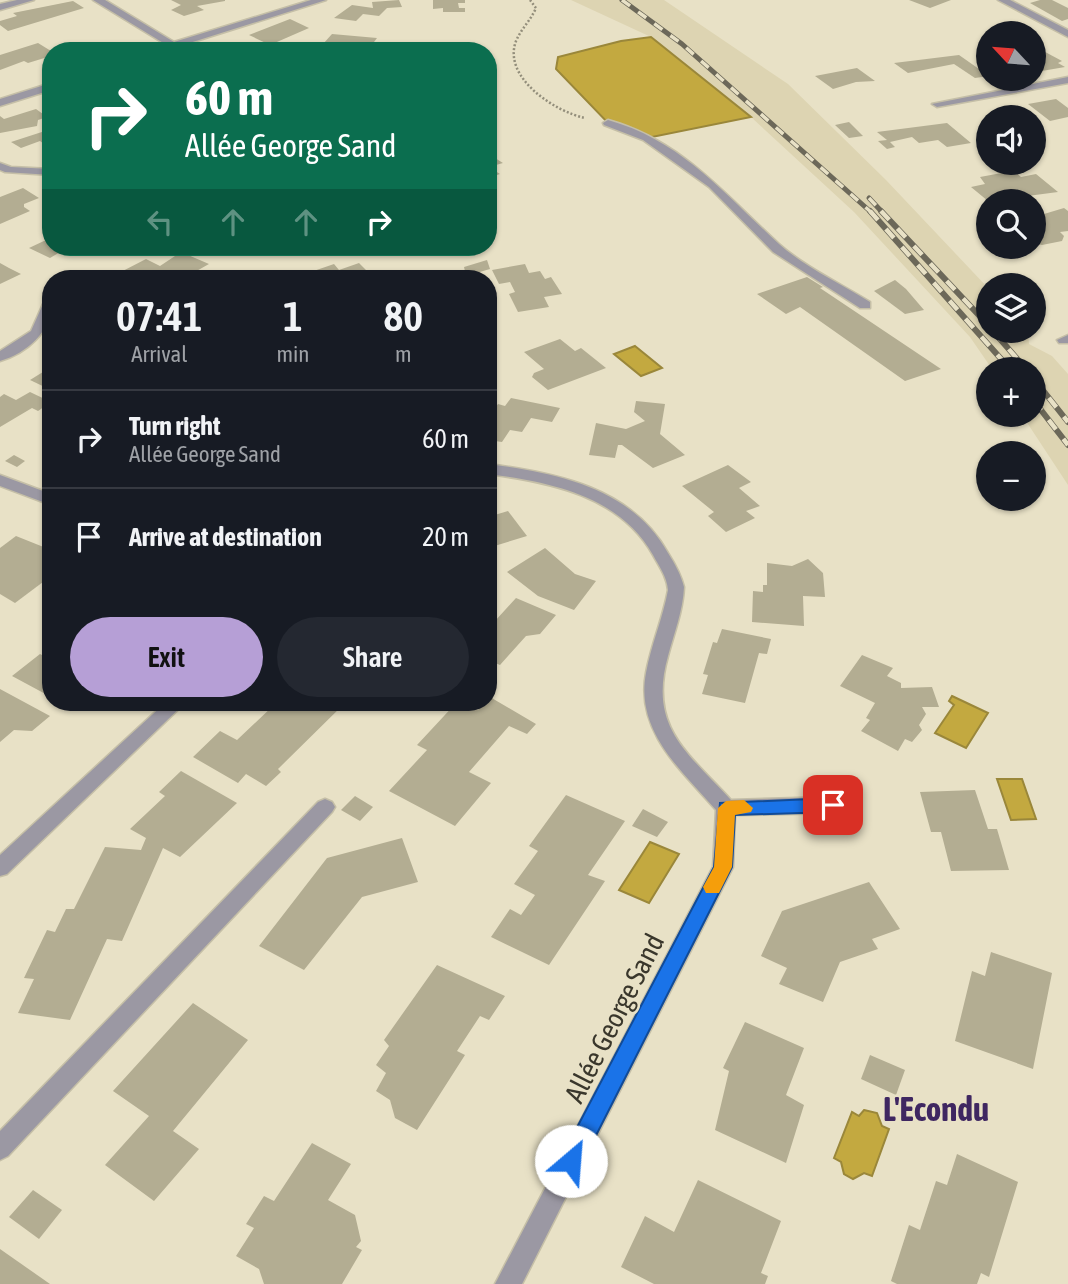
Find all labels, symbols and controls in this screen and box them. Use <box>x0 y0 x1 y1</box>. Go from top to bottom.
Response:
north arrow <box>976 21 1046 91</box>
map controls <box>976 21 1046 511</box>
text: 60 m <box>185 69 273 125</box>
icon: right <box>70 70 161 161</box>
button: sound <box>976 105 1046 175</box>
text: Allée George Sand <box>185 127 397 164</box>
button: search <box>976 189 1046 259</box>
icon: left <box>141 203 179 241</box>
icon: ahead <box>214 203 252 241</box>
icon: ahead <box>287 203 325 241</box>
icon: right <box>360 203 398 241</box>
button: layers <box>976 273 1046 343</box>
text: 07:41 <box>116 292 202 340</box>
text: 1 <box>283 292 303 340</box>
text: 80 <box>384 292 423 340</box>
text: Arrival <box>131 341 187 367</box>
text: min <box>276 341 309 367</box>
text: m <box>395 341 412 367</box>
button: + <box>976 357 1046 427</box>
text: Turn right <box>129 411 220 441</box>
icon: right <box>70 420 108 458</box>
text: 60 m <box>422 424 469 454</box>
text: Allée George Sand <box>129 441 281 467</box>
button: − <box>976 441 1046 511</box>
icon: arrive <box>70 518 108 556</box>
text: Arrive at destination <box>129 522 322 552</box>
text: 20 m <box>422 522 469 552</box>
button: Exit <box>70 617 263 697</box>
button: Share <box>277 617 469 697</box>
pin <box>803 775 863 835</box>
icon: arrive <box>814 786 852 824</box>
street label: Allée George Sand <box>558 928 670 1108</box>
district label: L'Econdu <box>883 1090 989 1128</box>
position arrow <box>534 1124 608 1198</box>

